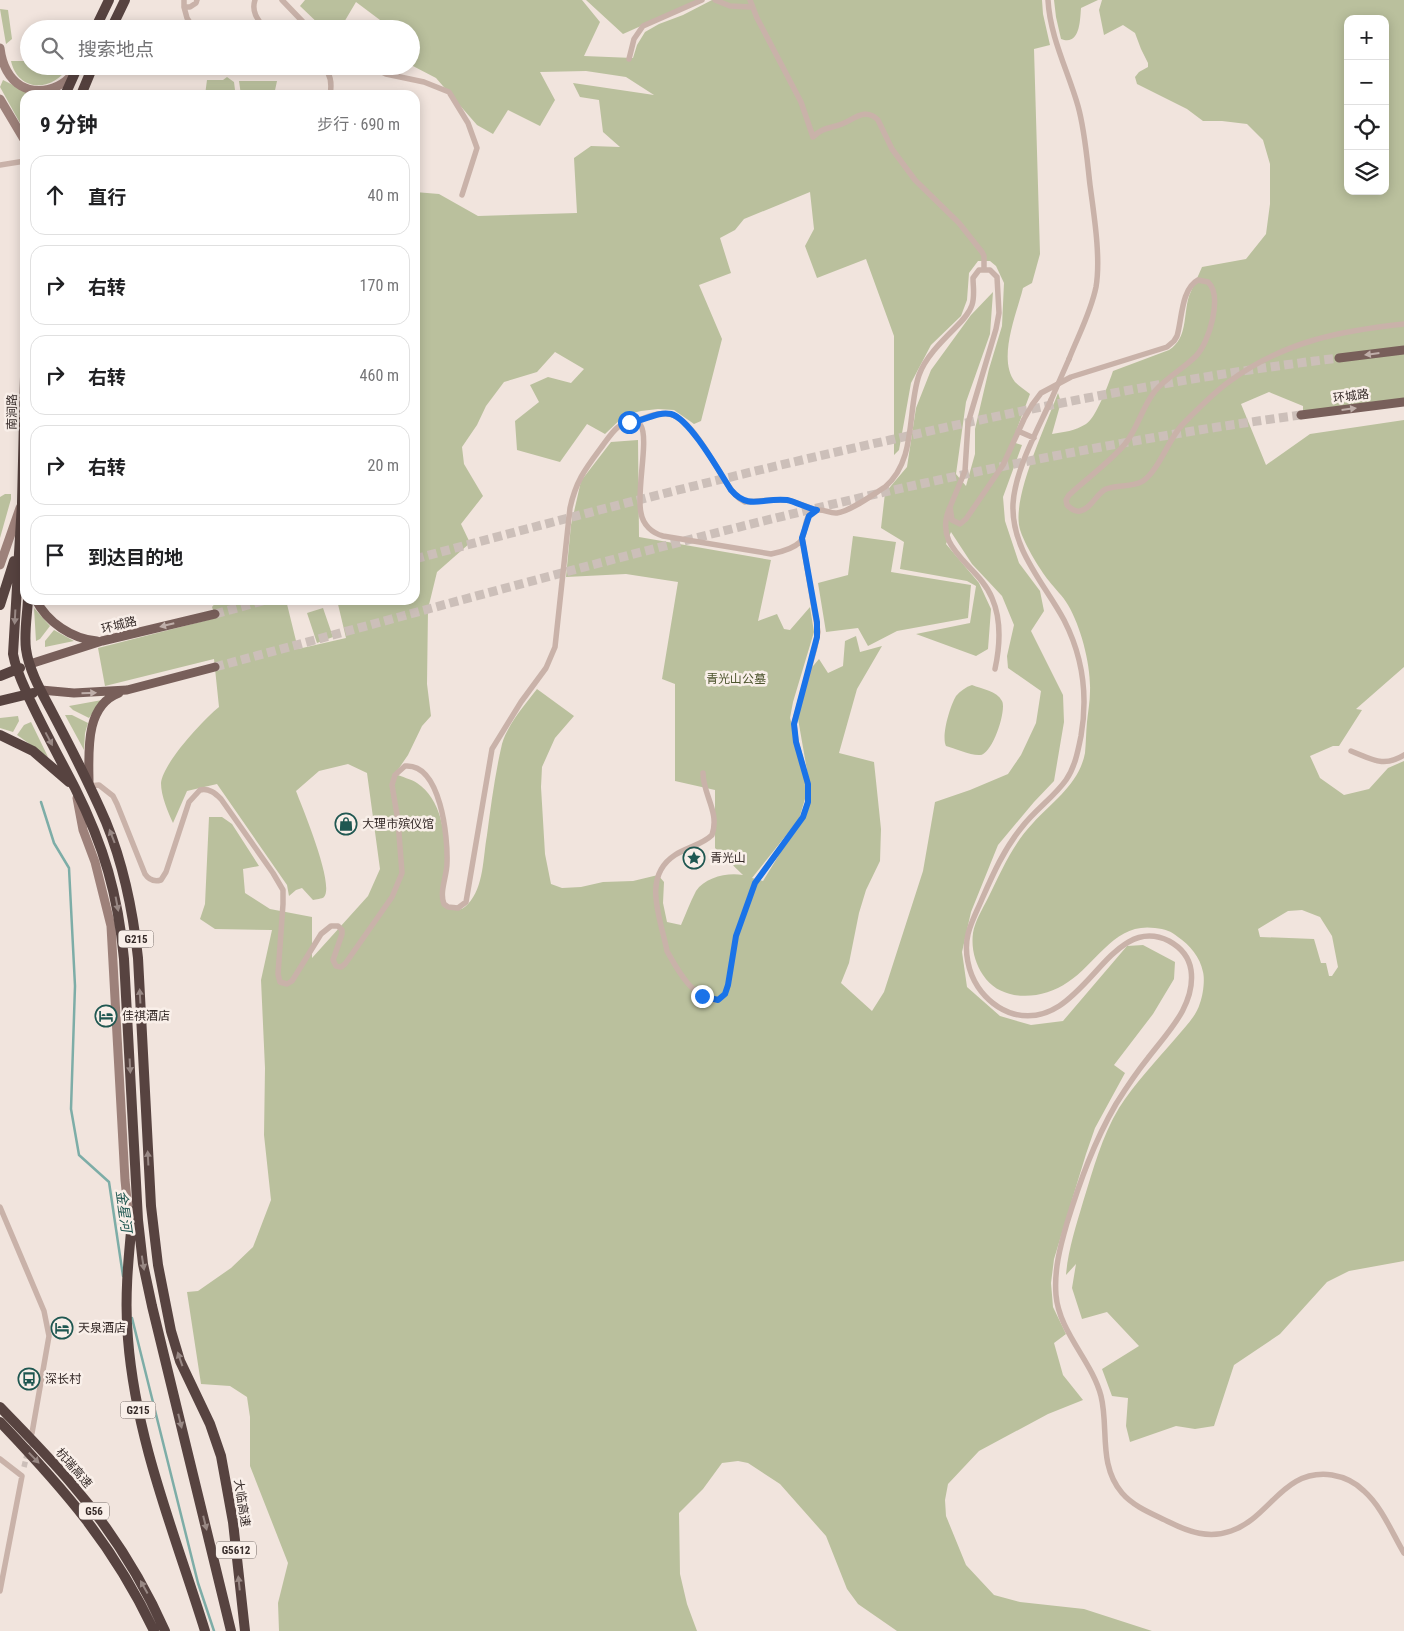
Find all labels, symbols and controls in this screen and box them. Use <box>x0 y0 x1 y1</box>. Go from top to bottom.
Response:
map controls <box>1344 15 1389 195</box>
button: + <box>1344 15 1389 60</box>
search box <box>20 20 420 75</box>
icon: search <box>38 34 66 62</box>
text: 搜索地点 <box>78 38 154 61</box>
button: − <box>1344 60 1389 105</box>
button: locate <box>1344 105 1389 150</box>
text: 9 分钟 <box>40 113 97 137</box>
text: 步行 · 690 m <box>317 115 400 134</box>
button: layers <box>1344 150 1389 195</box>
icon: ahead <box>41 181 69 209</box>
text: 直行 <box>88 186 126 209</box>
text: 40 m <box>367 186 399 205</box>
icon: right <box>41 271 69 299</box>
text: 右转 <box>88 276 126 299</box>
text: 170 m <box>360 276 399 295</box>
one-way arrow <box>1363 350 1379 358</box>
icon: right <box>41 361 69 389</box>
text: 右转 <box>88 366 126 389</box>
text: 460 m <box>360 366 399 385</box>
street label: 环城路 <box>1332 387 1370 405</box>
street label: 南涧路 <box>5 394 19 430</box>
one-way arrow <box>1342 404 1358 412</box>
route start <box>618 411 641 434</box>
icon: right <box>41 451 69 479</box>
text: 右转 <box>88 456 126 479</box>
text: 20 m <box>367 456 399 475</box>
icon: arrive <box>41 541 69 569</box>
text: 到达目的地 <box>88 546 183 569</box>
one-way arrow <box>10 610 18 626</box>
street label: 环城路 <box>100 614 138 636</box>
one-way arrow <box>160 621 175 629</box>
park label: 青光山公墓 <box>706 672 766 686</box>
one-way arrow <box>82 689 98 697</box>
one-way arrow <box>45 731 53 746</box>
shop icon: 大理市殡仪馆 <box>334 812 358 836</box>
place label: 大理市殡仪馆 <box>362 817 434 831</box>
one-way arrow <box>107 829 115 844</box>
place icon: 青光山 <box>682 846 706 870</box>
place label: 青光山 <box>710 851 746 865</box>
one-way arrow <box>113 897 121 912</box>
road number: G215 <box>118 931 154 948</box>
route end <box>691 985 714 1008</box>
one-way arrow <box>135 987 143 1003</box>
hotel icon: 佳祺酒店 <box>94 1004 118 1028</box>
place label: 佳祺酒店 <box>122 1009 170 1023</box>
one-way arrow <box>126 1058 134 1074</box>
one-way arrow <box>144 1150 152 1166</box>
water label: 金星河 <box>113 1189 135 1236</box>
one-way arrow <box>139 1255 147 1271</box>
hotel icon: 天泉酒店 <box>50 1316 74 1340</box>
place label: 天泉酒店 <box>78 1321 126 1335</box>
one-way arrow <box>176 1351 183 1366</box>
bus stop icon: 深长村 <box>17 1367 41 1391</box>
place label: 深长村 <box>45 1372 82 1386</box>
road number: G215 <box>120 1402 156 1418</box>
one-way arrow <box>176 1414 184 1429</box>
street label: 杭瑞高速 <box>53 1445 95 1491</box>
one-way arrow <box>28 1451 40 1463</box>
street label: 大临高速 <box>231 1478 253 1528</box>
road number: G56 <box>79 1502 109 1520</box>
one-way arrow <box>202 1515 210 1530</box>
road number: G5612 <box>216 1542 256 1558</box>
one-way arrow <box>235 1574 243 1590</box>
one-way arrow <box>140 1580 148 1595</box>

